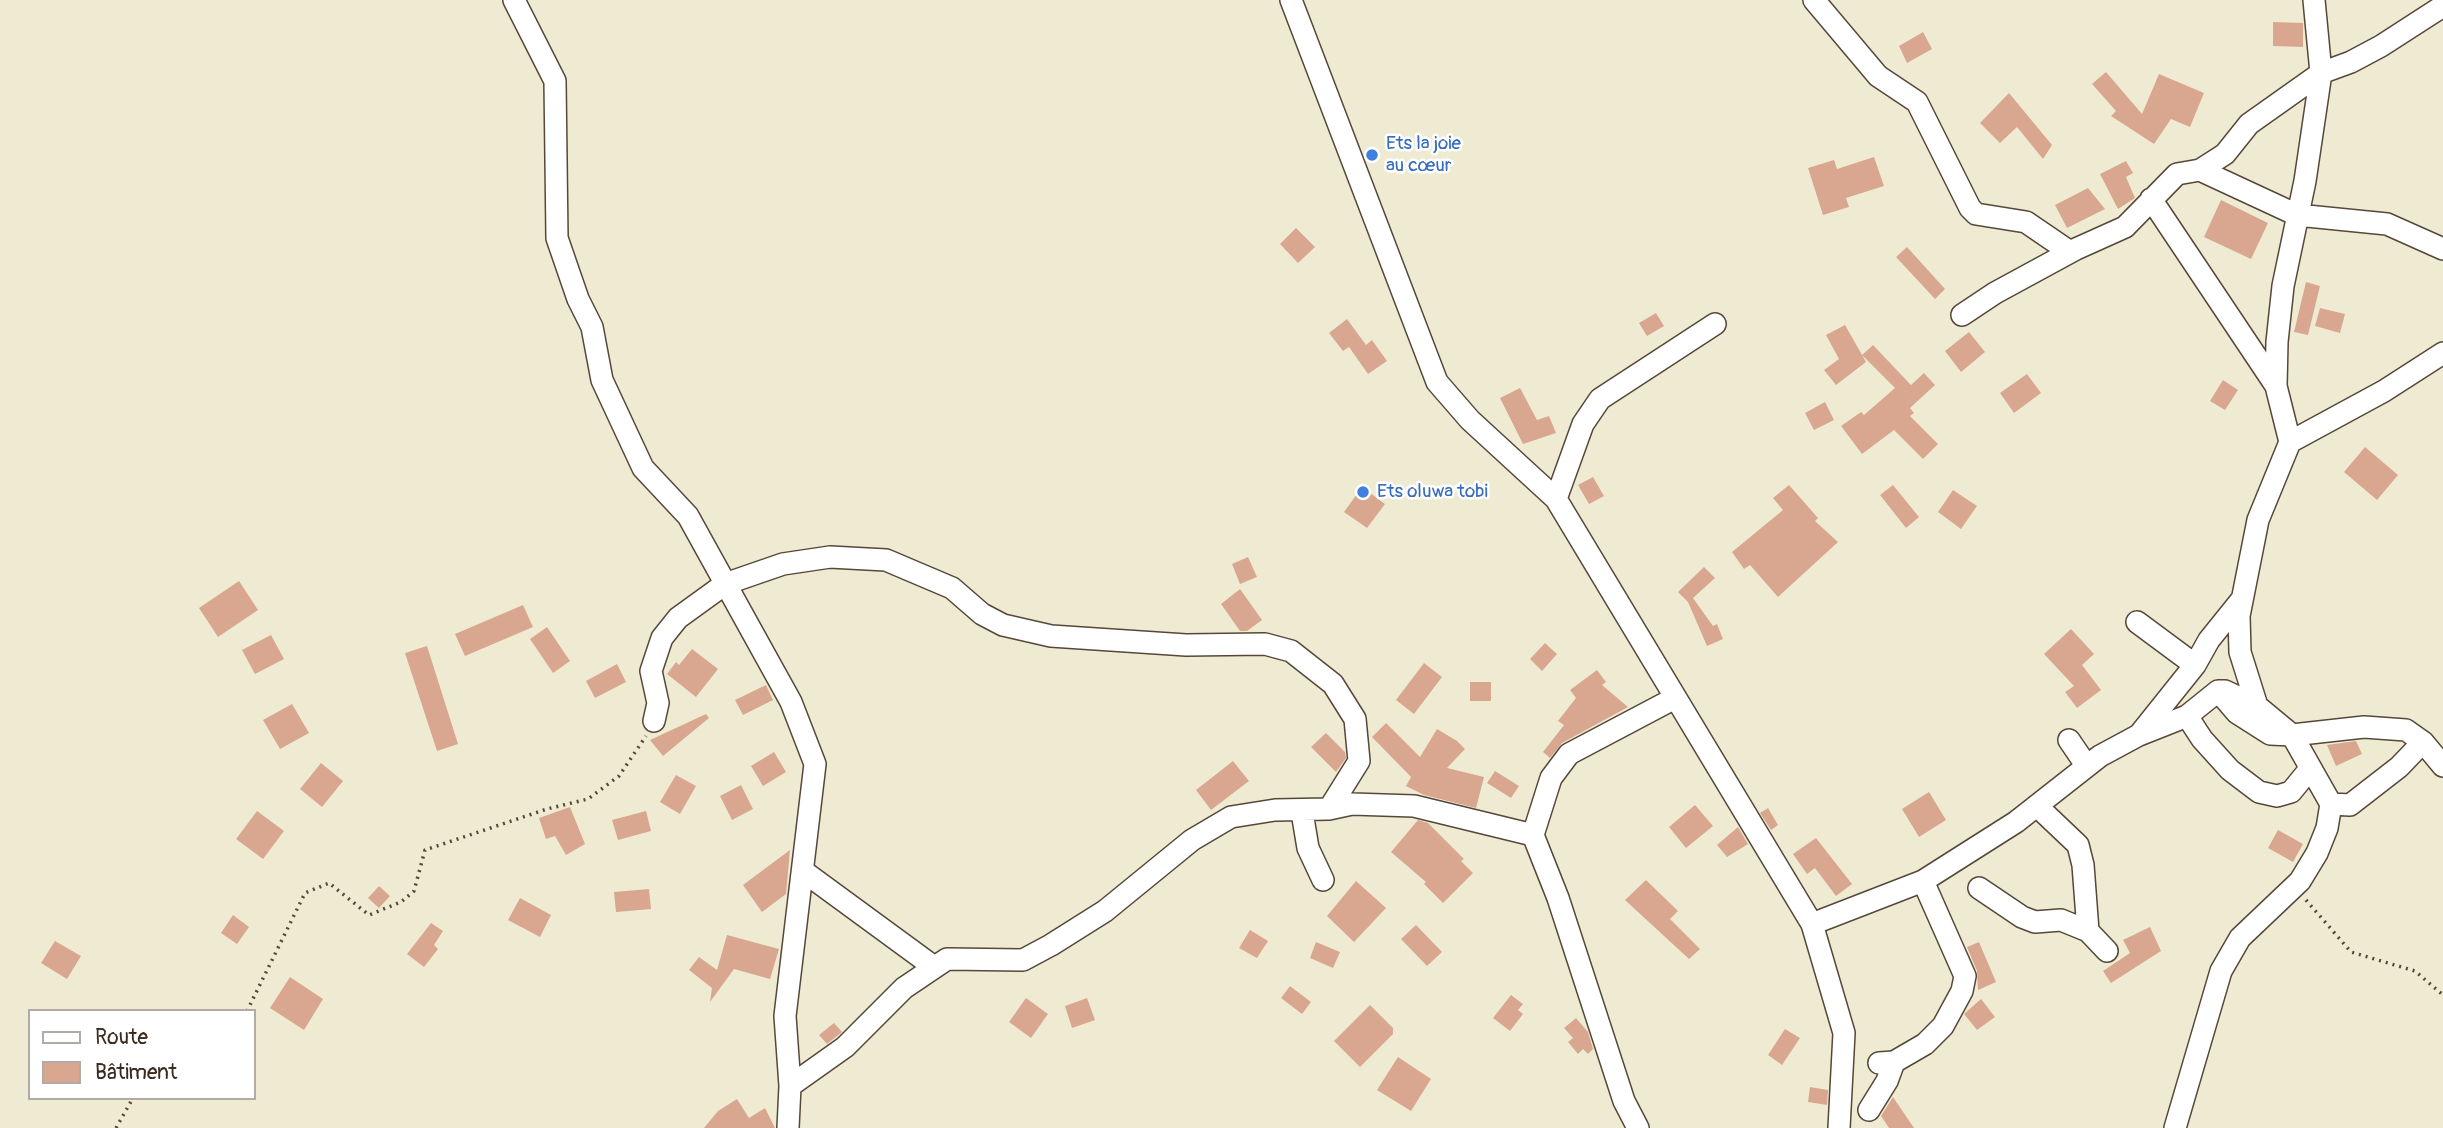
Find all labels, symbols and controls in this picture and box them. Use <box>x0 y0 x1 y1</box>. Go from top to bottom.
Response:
place label: Ets la joie au cœur <box>1386 133 1461 177</box>
marker: Ets la joie au cœur <box>1364 147 1380 163</box>
place label: Ets oluwa tobi <box>1377 481 1488 503</box>
marker: Ets oluwa tobi <box>1355 484 1371 500</box>
legend <box>28 1009 256 1100</box>
text: Route <box>95 1024 148 1051</box>
text: Bâtiment <box>95 1059 177 1086</box>

